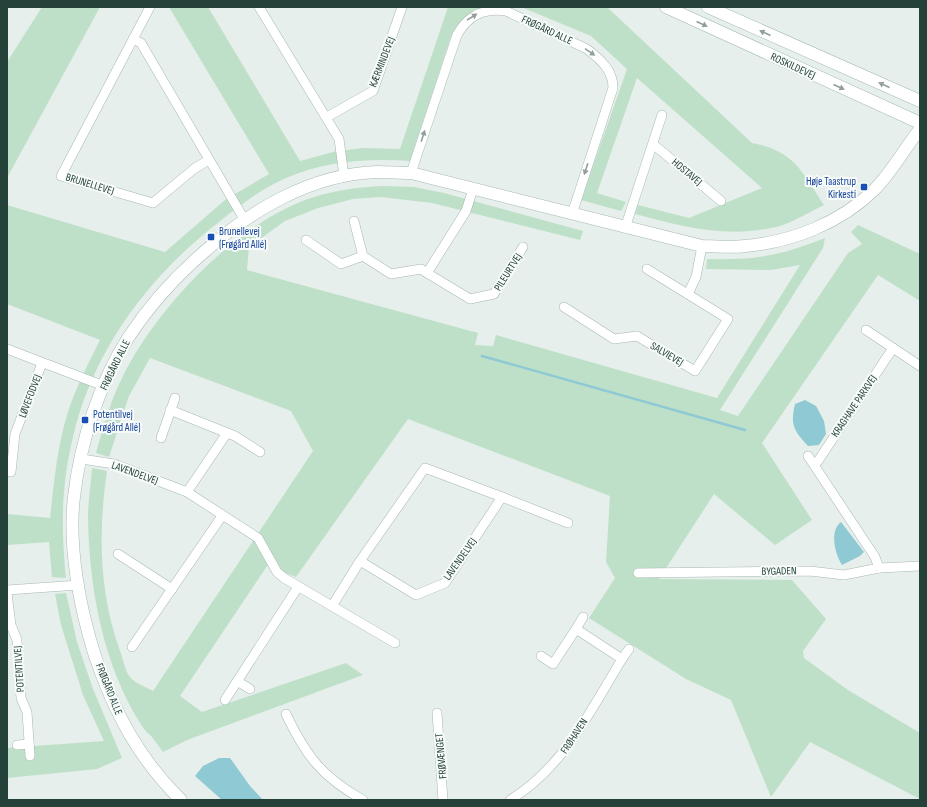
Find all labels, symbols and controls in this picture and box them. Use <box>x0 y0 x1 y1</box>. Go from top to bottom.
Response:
street label: FRØGÅRD ALLE <box>520 13 574 47</box>
one-way arrow <box>466 14 478 21</box>
one-way arrow <box>696 21 707 27</box>
one-way arrow <box>759 30 771 37</box>
street label: KÆRMINDEVEJ <box>366 35 398 89</box>
one-way arrow <box>585 48 596 56</box>
street label: ROSKILDEVEJ <box>769 50 817 82</box>
one-way arrow <box>878 82 890 88</box>
one-way arrow <box>833 84 844 90</box>
one-way arrow <box>421 129 427 141</box>
street label: HOSTAVEJ <box>669 156 705 188</box>
one-way arrow <box>583 163 589 175</box>
street label: BRUNELLEVEJ <box>64 170 116 198</box>
place label: Høje Taastrup Kirkesti <box>806 175 856 201</box>
marker: Høje Taastrup Kirkesti <box>859 182 869 192</box>
place label: Brunellevej (Frøgård Allé) <box>219 225 267 251</box>
marker: Brunellevej (Frøgård Allé) <box>206 232 216 242</box>
street label: PILEURTVEJ <box>491 251 525 293</box>
street label: FRØGÅRD ALLE <box>97 338 133 392</box>
street label: SALVIEVEJ <box>648 339 686 369</box>
street label: LØVEFODVEJ <box>16 372 44 420</box>
street label: KRAGHAVE PARKVEJ <box>828 372 880 440</box>
place label: Potentilvej (Frøgård Allé) <box>93 408 141 434</box>
marker: Potentilvej (Frøgård Allé) <box>80 415 90 425</box>
street label: LAVENDELVEJ <box>110 459 160 487</box>
street label: LAVENDELVEJ <box>441 535 479 583</box>
street label: BYGADEN <box>761 564 797 578</box>
street label: POTENTILVEJ <box>11 645 27 693</box>
street label: FRØGÅRD ALLE <box>93 661 125 717</box>
street label: FRØHAVEN <box>558 716 590 756</box>
street label: FRØVÆNGET <box>432 732 449 779</box>

